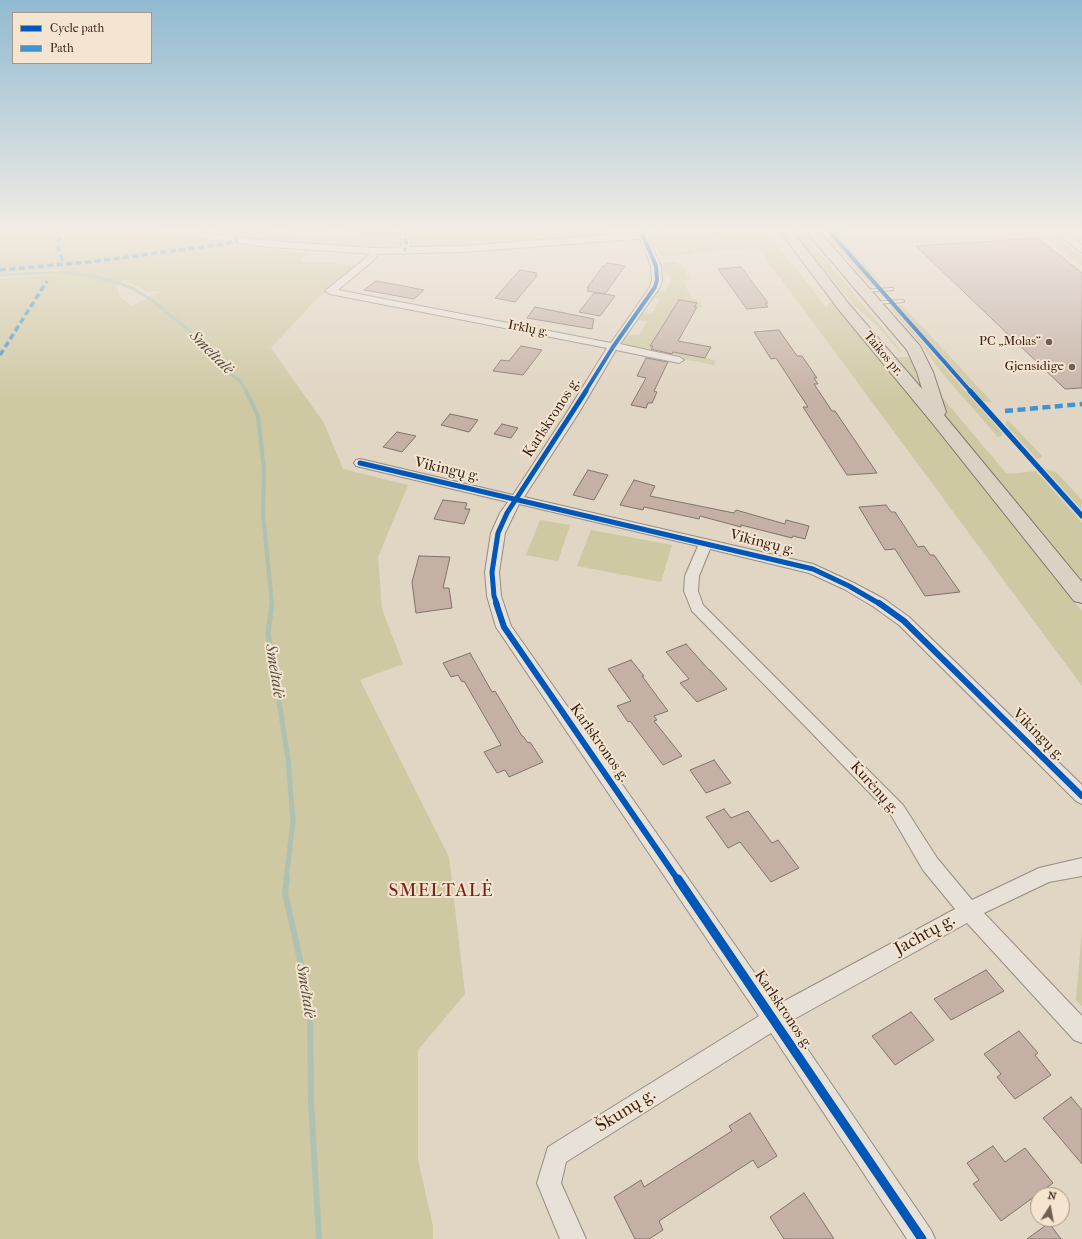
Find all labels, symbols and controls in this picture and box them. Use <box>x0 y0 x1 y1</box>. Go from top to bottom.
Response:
legend <box>12 12 152 64</box>
text: Cycle path <box>50 21 104 35</box>
text: Path <box>50 41 74 55</box>
street label: Irklų g. <box>507 318 549 340</box>
water label: Smeltalė <box>185 327 237 379</box>
street label: Taikos pr. <box>860 329 906 379</box>
place label: PC „Molas“ <box>979 334 1041 350</box>
marker: PC „Molas“ <box>1044 337 1054 347</box>
place label: Gjensidige <box>1005 359 1064 375</box>
marker: Gjensidige <box>1067 362 1077 372</box>
street label: Karlskronos g. <box>520 375 584 461</box>
street label: Vikingų g. <box>413 454 481 486</box>
street label: Vikingų g. <box>728 526 796 560</box>
water label: Smeltalė <box>260 643 288 699</box>
street label: Karlskronos g. <box>565 700 633 786</box>
street label: Vikingų g. <box>1008 705 1068 765</box>
street label: Kurėnų g. <box>846 758 902 818</box>
district label: SMELTALĖ <box>388 880 494 902</box>
street label: Jachtų g. <box>891 910 959 960</box>
water label: Smeltalė <box>291 963 319 1019</box>
street label: Karlskronos g. <box>750 967 816 1053</box>
street label: Škunų g. <box>592 1084 660 1138</box>
north arrow <box>1030 1187 1070 1227</box>
text: N <box>1047 1189 1058 1203</box>

